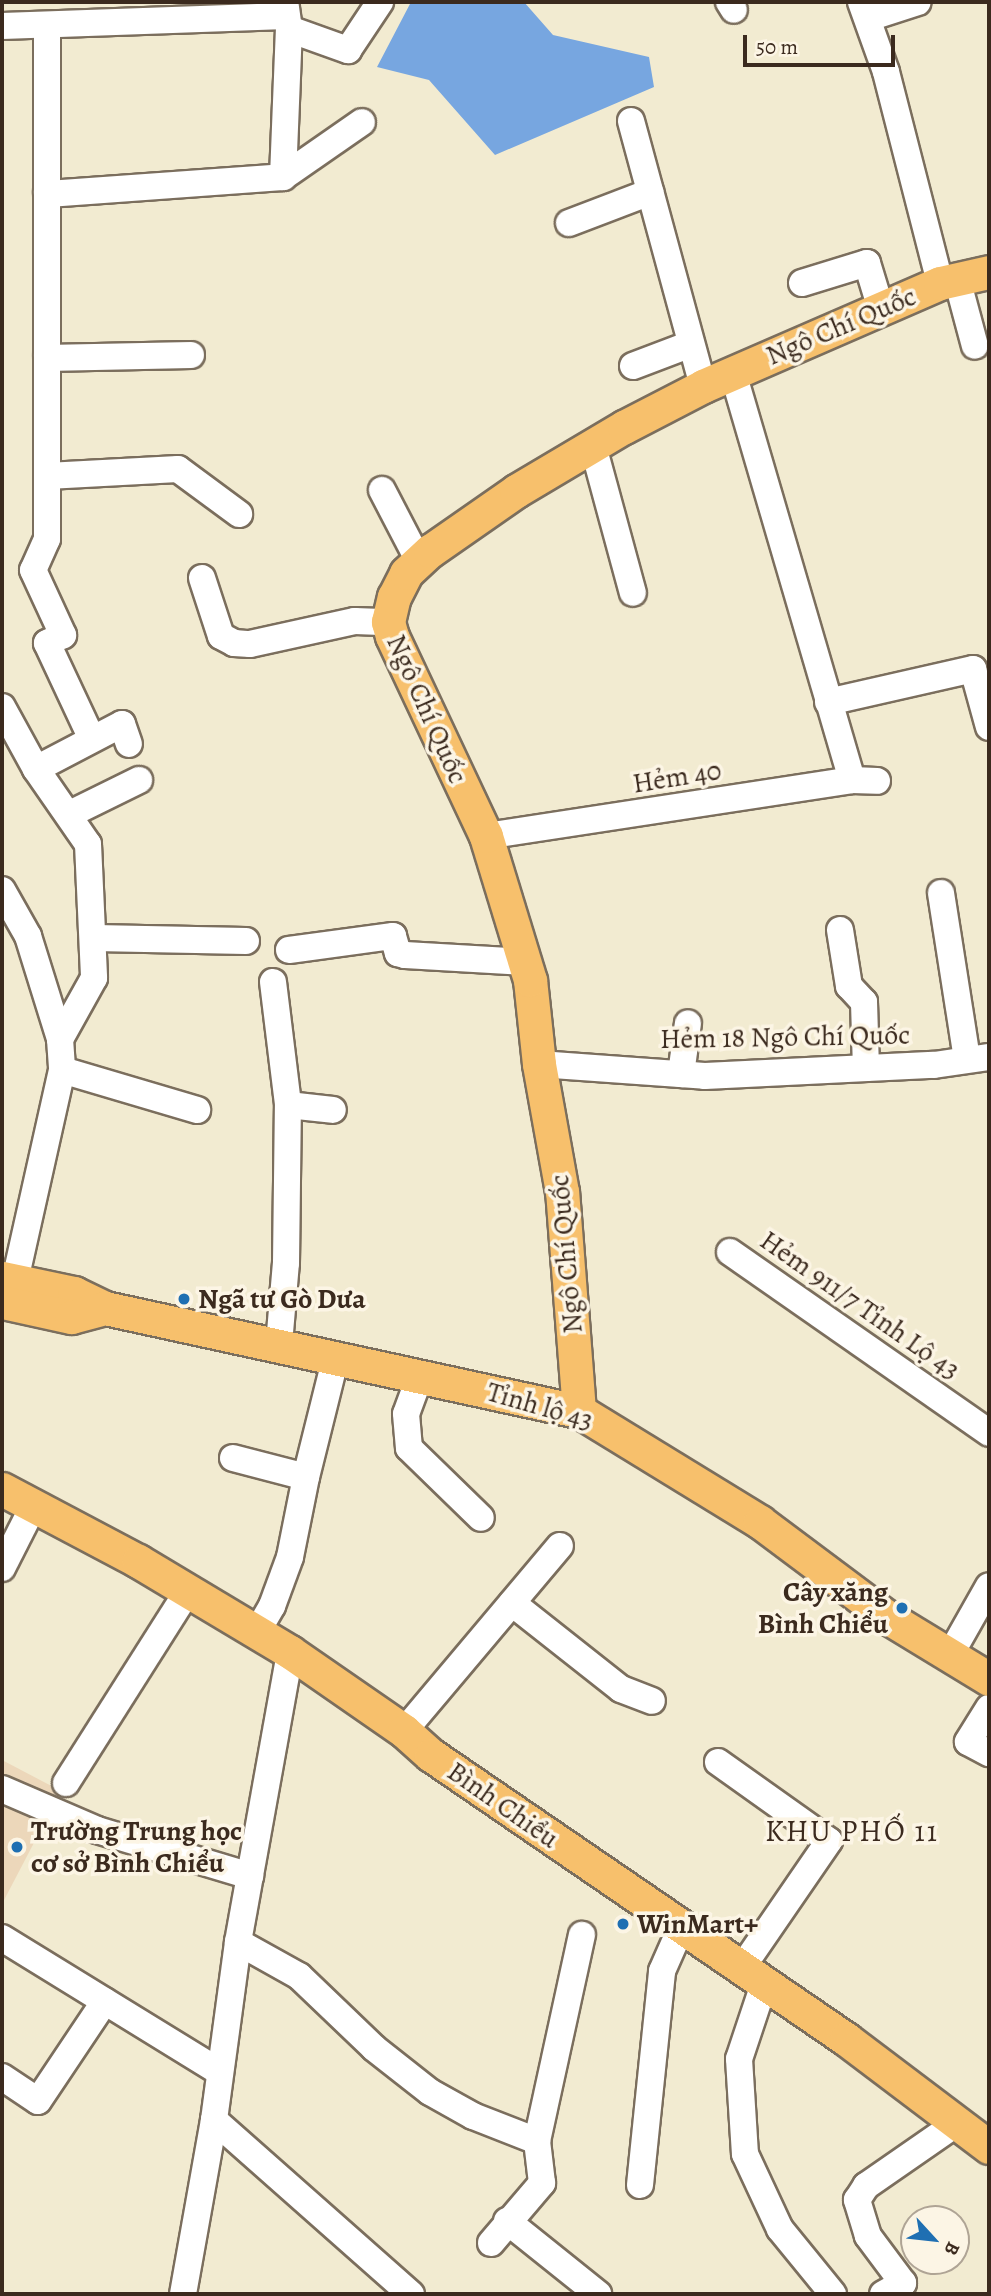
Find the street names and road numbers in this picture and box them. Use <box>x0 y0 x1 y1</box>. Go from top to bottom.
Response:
street label: Ngô Chí Quốc <box>761 279 921 373</box>
street label: Ngô Chí Quốc <box>379 629 475 789</box>
street label: Hẻm 40 <box>630 753 724 801</box>
street label: Hẻm 18 Ngô Chí Quốc <box>660 1018 910 1056</box>
street label: Ngô Chí Quốc <box>542 1173 590 1335</box>
street label: Hẻm 911/7 Tỉnh Lộ 43 <box>753 1223 967 1387</box>
street label: Tỉnh lộ 43 <box>483 1375 597 1437</box>
street label: Bình Chiểu <box>441 1754 565 1856</box>

